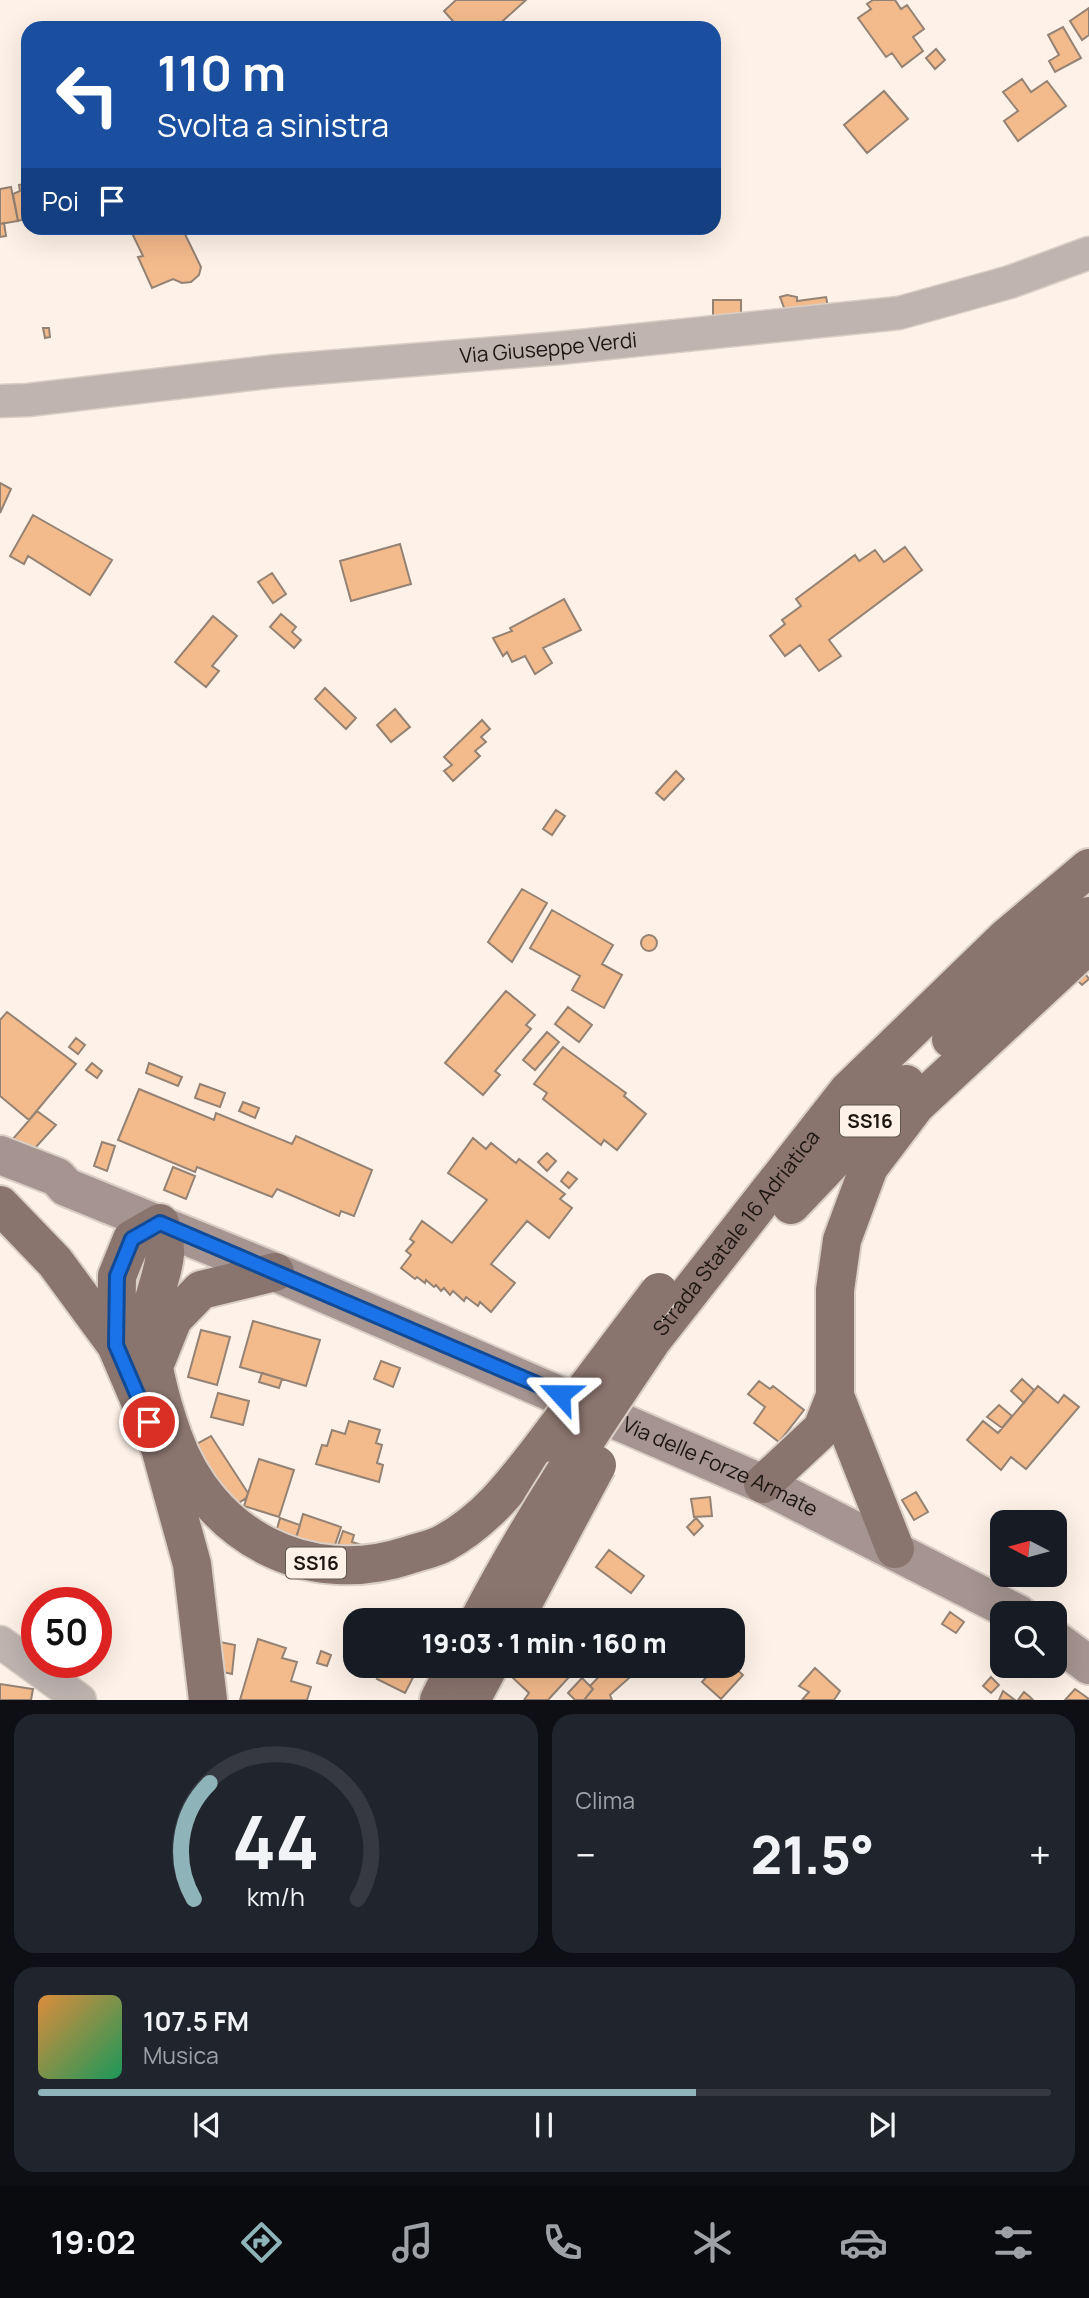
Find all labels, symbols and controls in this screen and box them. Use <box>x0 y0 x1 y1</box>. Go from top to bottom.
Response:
text: 110 m <box>157 39 286 106</box>
icon: left <box>42 49 133 140</box>
text: Svolta a sinistra <box>157 103 389 147</box>
icon: arrive <box>93 182 131 220</box>
text: Poi <box>42 183 79 219</box>
street label: Via Giuseppe Verdi <box>458 325 638 369</box>
road number: SS16 <box>840 1106 900 1136</box>
street label: Strada Statale 16 Adriatica <box>646 1123 825 1341</box>
position arrow <box>523 1357 597 1431</box>
pin <box>119 1392 179 1452</box>
icon: arrive <box>130 1403 168 1441</box>
street label: Via delle Forze Armate <box>618 1410 823 1523</box>
north arrow <box>990 1510 1068 1587</box>
map controls <box>990 1510 1067 1678</box>
road number: SS16 <box>286 1548 346 1578</box>
speed limit sign: 50 <box>21 1587 112 1678</box>
button: search <box>990 1601 1067 1678</box>
text: 19:03 · 1 min · 160 m <box>421 1625 667 1661</box>
text: Clima <box>576 1784 635 1816</box>
text: 44 <box>232 1792 320 1892</box>
text: 21.5° <box>751 1819 874 1890</box>
text: − <box>576 1828 596 1880</box>
text: + <box>1029 1828 1051 1880</box>
text: km/h <box>247 1879 305 1914</box>
text: 107.5 FM <box>143 2003 249 2039</box>
text: Musica <box>143 2039 219 2071</box>
icon: previous <box>188 2106 226 2144</box>
icon: pause <box>525 2106 563 2144</box>
icon: next <box>863 2106 901 2144</box>
icon: directions <box>237 2218 286 2267</box>
icon: music <box>388 2218 437 2267</box>
icon: phone <box>538 2218 587 2267</box>
icon: climate <box>688 2218 737 2267</box>
icon: car <box>839 2218 888 2267</box>
icon: filters <box>989 2218 1038 2267</box>
text: 19:02 <box>51 2220 136 2264</box>

